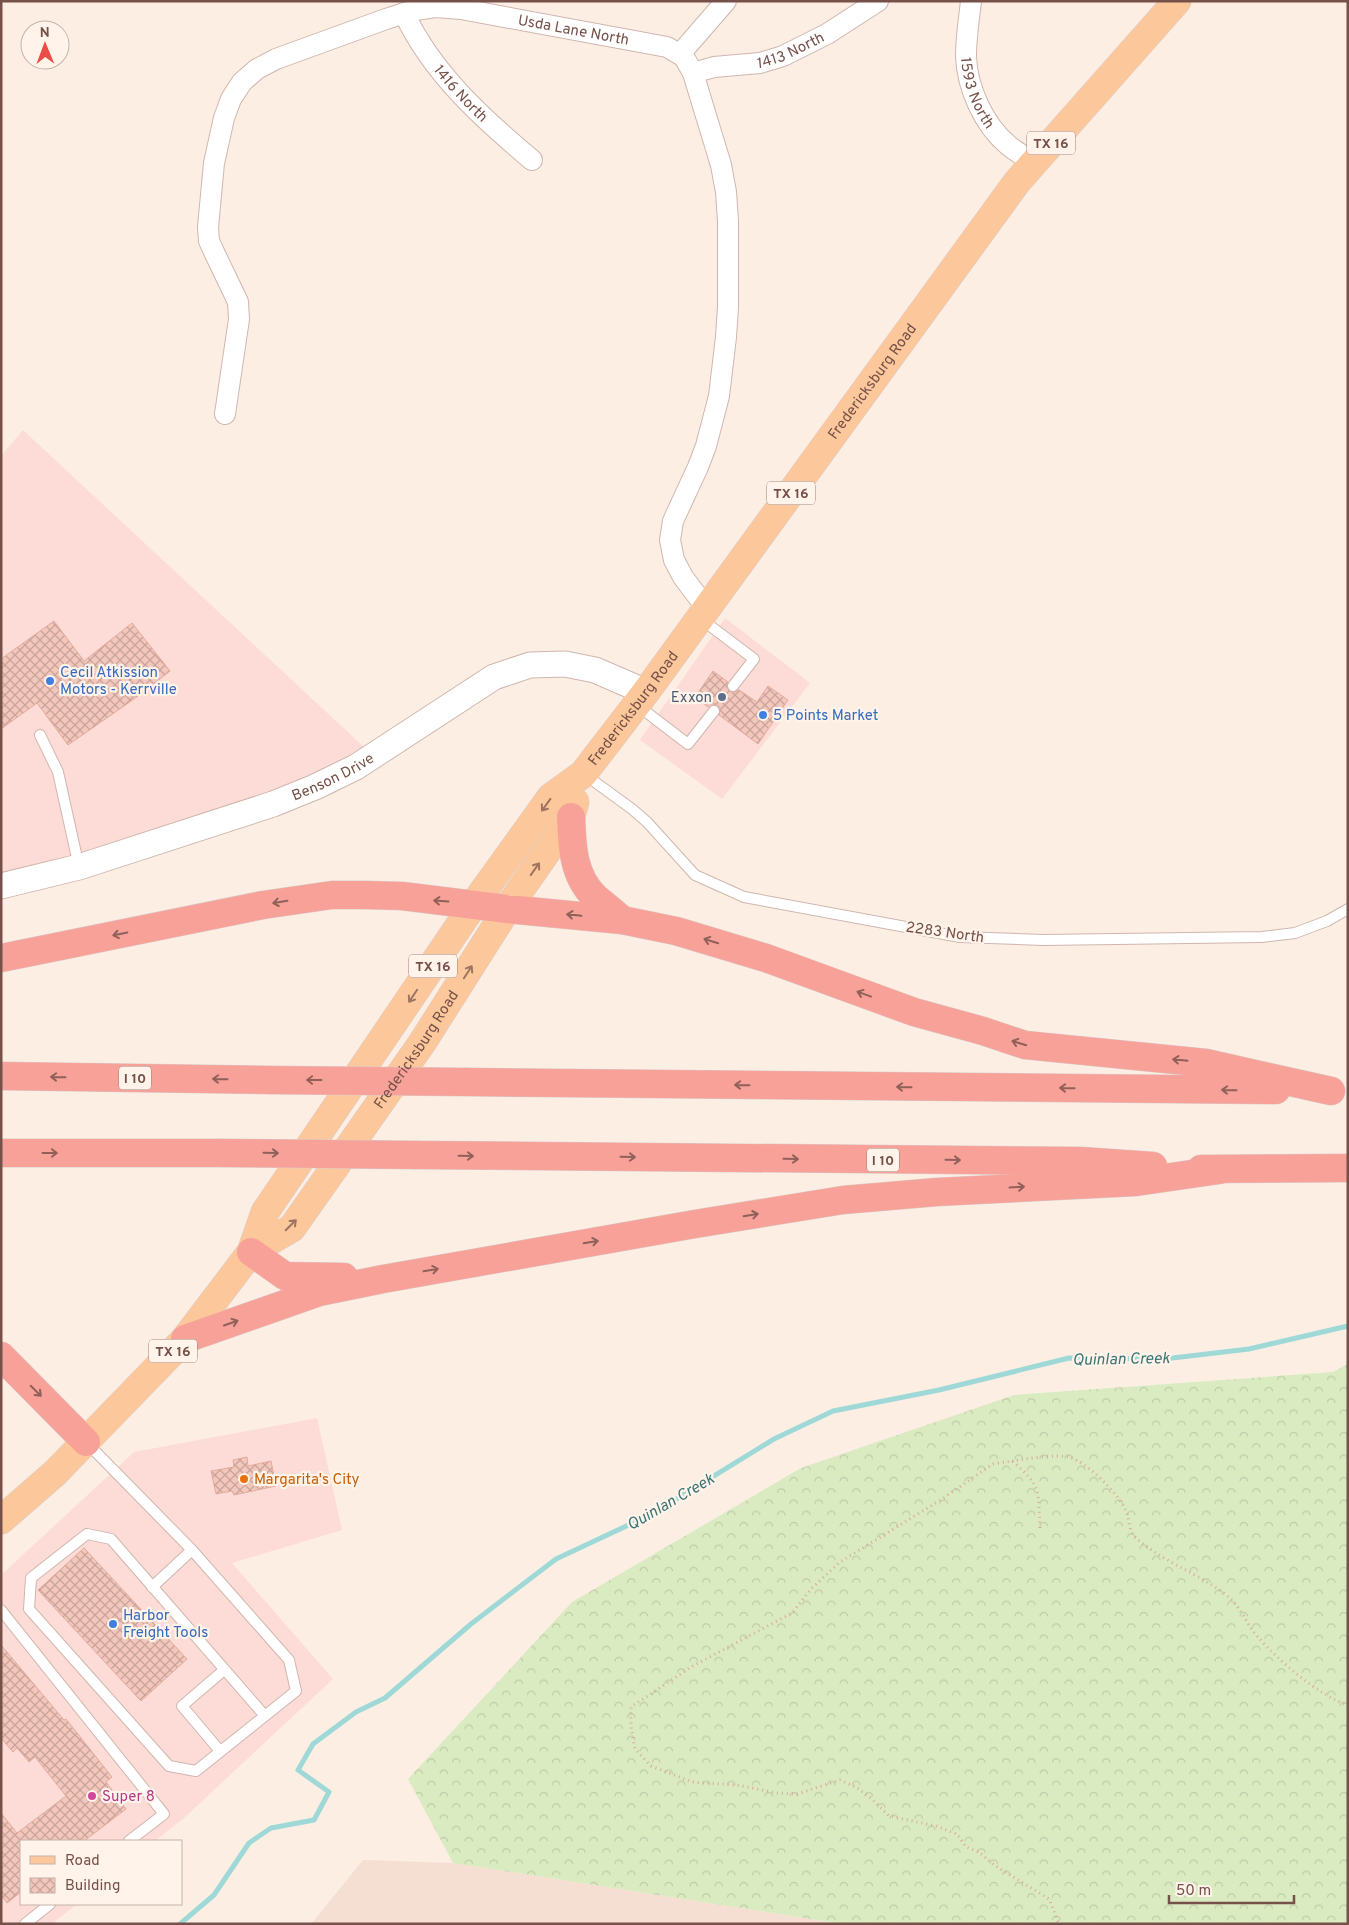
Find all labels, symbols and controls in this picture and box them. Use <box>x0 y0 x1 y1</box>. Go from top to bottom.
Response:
street label: Usda Lane North <box>516 12 630 51</box>
north arrow <box>20 20 70 70</box>
text: N <box>40 25 50 42</box>
street label: 1413 North <box>756 29 828 74</box>
street label: 1593 North <box>955 57 998 133</box>
street label: 1416 North <box>428 62 491 127</box>
road number: TX 16 <box>1027 132 1075 154</box>
street label: Fredericksburg Road <box>825 320 922 444</box>
road number: TX 16 <box>767 482 815 504</box>
street label: Fredericksburg Road <box>585 648 684 770</box>
place label: Cecil Atkission Motors - Kerrville <box>60 664 177 700</box>
marker: Cecil Atkission Motors - Kerrville <box>44 675 56 687</box>
place label: Exxon <box>671 689 712 708</box>
marker: Exxon <box>716 691 728 703</box>
place label: 5 Points Market <box>773 707 878 726</box>
marker: 5 Points Market <box>757 709 769 721</box>
street label: Benson Drive <box>290 750 378 806</box>
one-way arrow <box>540 798 551 811</box>
one-way arrow <box>530 862 540 876</box>
one-way arrow <box>434 897 450 906</box>
one-way arrow <box>272 898 288 908</box>
one-way arrow <box>566 910 582 920</box>
street label: 2283 North <box>904 919 985 948</box>
one-way arrow <box>113 930 129 939</box>
one-way arrow <box>703 936 719 945</box>
road number: TX 16 <box>409 954 457 978</box>
one-way arrow <box>463 966 473 980</box>
street label: Fredericksburg Road <box>371 987 464 1113</box>
one-way arrow <box>408 988 418 1002</box>
one-way arrow <box>857 989 872 998</box>
one-way arrow <box>1011 1037 1027 1047</box>
one-way arrow <box>1173 1056 1189 1065</box>
road number: I 10 <box>119 1066 151 1090</box>
one-way arrow <box>50 1072 66 1082</box>
one-way arrow <box>213 1075 229 1084</box>
one-way arrow <box>307 1075 323 1085</box>
one-way arrow <box>734 1080 750 1090</box>
one-way arrow <box>896 1082 912 1092</box>
one-way arrow <box>1059 1083 1075 1093</box>
one-way arrow <box>1221 1085 1238 1095</box>
one-way arrow <box>42 1148 58 1158</box>
one-way arrow <box>262 1148 279 1158</box>
road number: I 10 <box>867 1148 899 1172</box>
one-way arrow <box>458 1151 474 1160</box>
one-way arrow <box>620 1152 636 1162</box>
one-way arrow <box>782 1154 799 1164</box>
one-way arrow <box>945 1155 961 1165</box>
one-way arrow <box>1009 1183 1025 1192</box>
one-way arrow <box>743 1210 759 1220</box>
one-way arrow <box>285 1219 297 1231</box>
one-way arrow <box>583 1237 599 1247</box>
one-way arrow <box>422 1265 438 1275</box>
one-way arrow <box>223 1318 238 1327</box>
road number: TX 16 <box>149 1340 197 1362</box>
water label: Quinlan Creek <box>1072 1349 1171 1371</box>
one-way arrow <box>29 1385 42 1397</box>
water label: Quinlan Creek <box>624 1469 719 1536</box>
place label: Margarita's City <box>254 1471 359 1490</box>
marker: Margarita's City <box>238 1473 250 1485</box>
place label: Harbor Freight Tools <box>123 1607 208 1643</box>
marker: Harbor Freight Tools <box>107 1618 119 1630</box>
place label: Super 8 <box>102 1788 155 1807</box>
marker: Super 8 <box>86 1790 98 1802</box>
legend <box>20 1840 182 1905</box>
text: Road <box>65 1852 100 1871</box>
scale bar <box>1169 1872 1294 1904</box>
text: Building <box>65 1877 120 1896</box>
text: 50 m <box>1176 1882 1211 1901</box>

